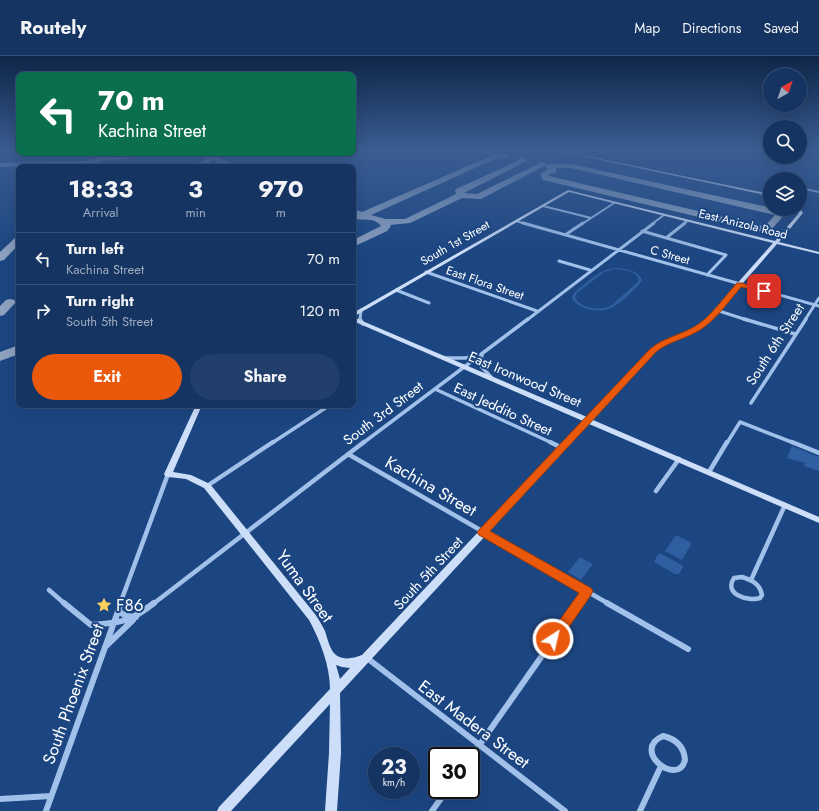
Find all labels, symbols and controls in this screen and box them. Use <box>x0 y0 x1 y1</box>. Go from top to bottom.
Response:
text: Routely <box>20 14 86 41</box>
text: Map <box>634 18 660 38</box>
text: Directions <box>682 18 742 38</box>
text: Saved <box>764 18 799 38</box>
north arrow <box>763 68 807 112</box>
map controls <box>763 68 807 216</box>
text: 70 m <box>98 80 165 121</box>
icon: left <box>32 88 84 140</box>
text: Kachina Street <box>98 118 206 144</box>
button: search <box>763 120 807 164</box>
text: 18:33 <box>68 171 133 206</box>
text: 3 <box>188 171 203 206</box>
text: 970 <box>258 171 304 206</box>
button: layers <box>763 172 807 216</box>
text: Arrival <box>83 203 119 222</box>
text: min <box>185 203 206 222</box>
text: m <box>276 203 286 222</box>
street label: East Anizola Road <box>697 204 789 244</box>
street label: South 1st Street <box>417 216 493 270</box>
text: Turn left <box>66 238 124 260</box>
street label: C Street <box>648 241 692 269</box>
icon: left <box>32 248 54 270</box>
text: 70 m <box>307 248 340 270</box>
text: Kachina Street <box>66 260 144 279</box>
street label: East Flora Street <box>444 261 526 305</box>
pin <box>747 274 781 308</box>
icon: arrive <box>753 280 775 302</box>
text: Turn right <box>66 290 134 312</box>
street label: South 6th Street <box>741 299 809 389</box>
icon: right <box>32 300 54 322</box>
text: 120 m <box>300 300 340 322</box>
text: South 5th Street <box>66 312 153 331</box>
street label: East Ironwood Street <box>466 346 585 412</box>
button: Exit <box>32 354 182 400</box>
button: Share <box>190 354 340 400</box>
street label: South 3rd Street <box>339 376 428 450</box>
street label: East Jeddito Street <box>451 377 556 441</box>
street label: Kachina Street <box>381 450 481 522</box>
street label: South 5th Street <box>389 531 468 614</box>
street label: Yuma Street <box>271 545 339 627</box>
place label: F86 <box>116 593 144 617</box>
place icon: F86 <box>95 596 113 614</box>
position arrow <box>532 618 574 660</box>
street label: South Phoenix Street <box>36 620 110 768</box>
street label: East Madera Street <box>413 674 535 774</box>
speed limit sign: 30 <box>428 747 480 799</box>
text: 23 <box>381 753 407 782</box>
text: km/h <box>383 775 405 790</box>

